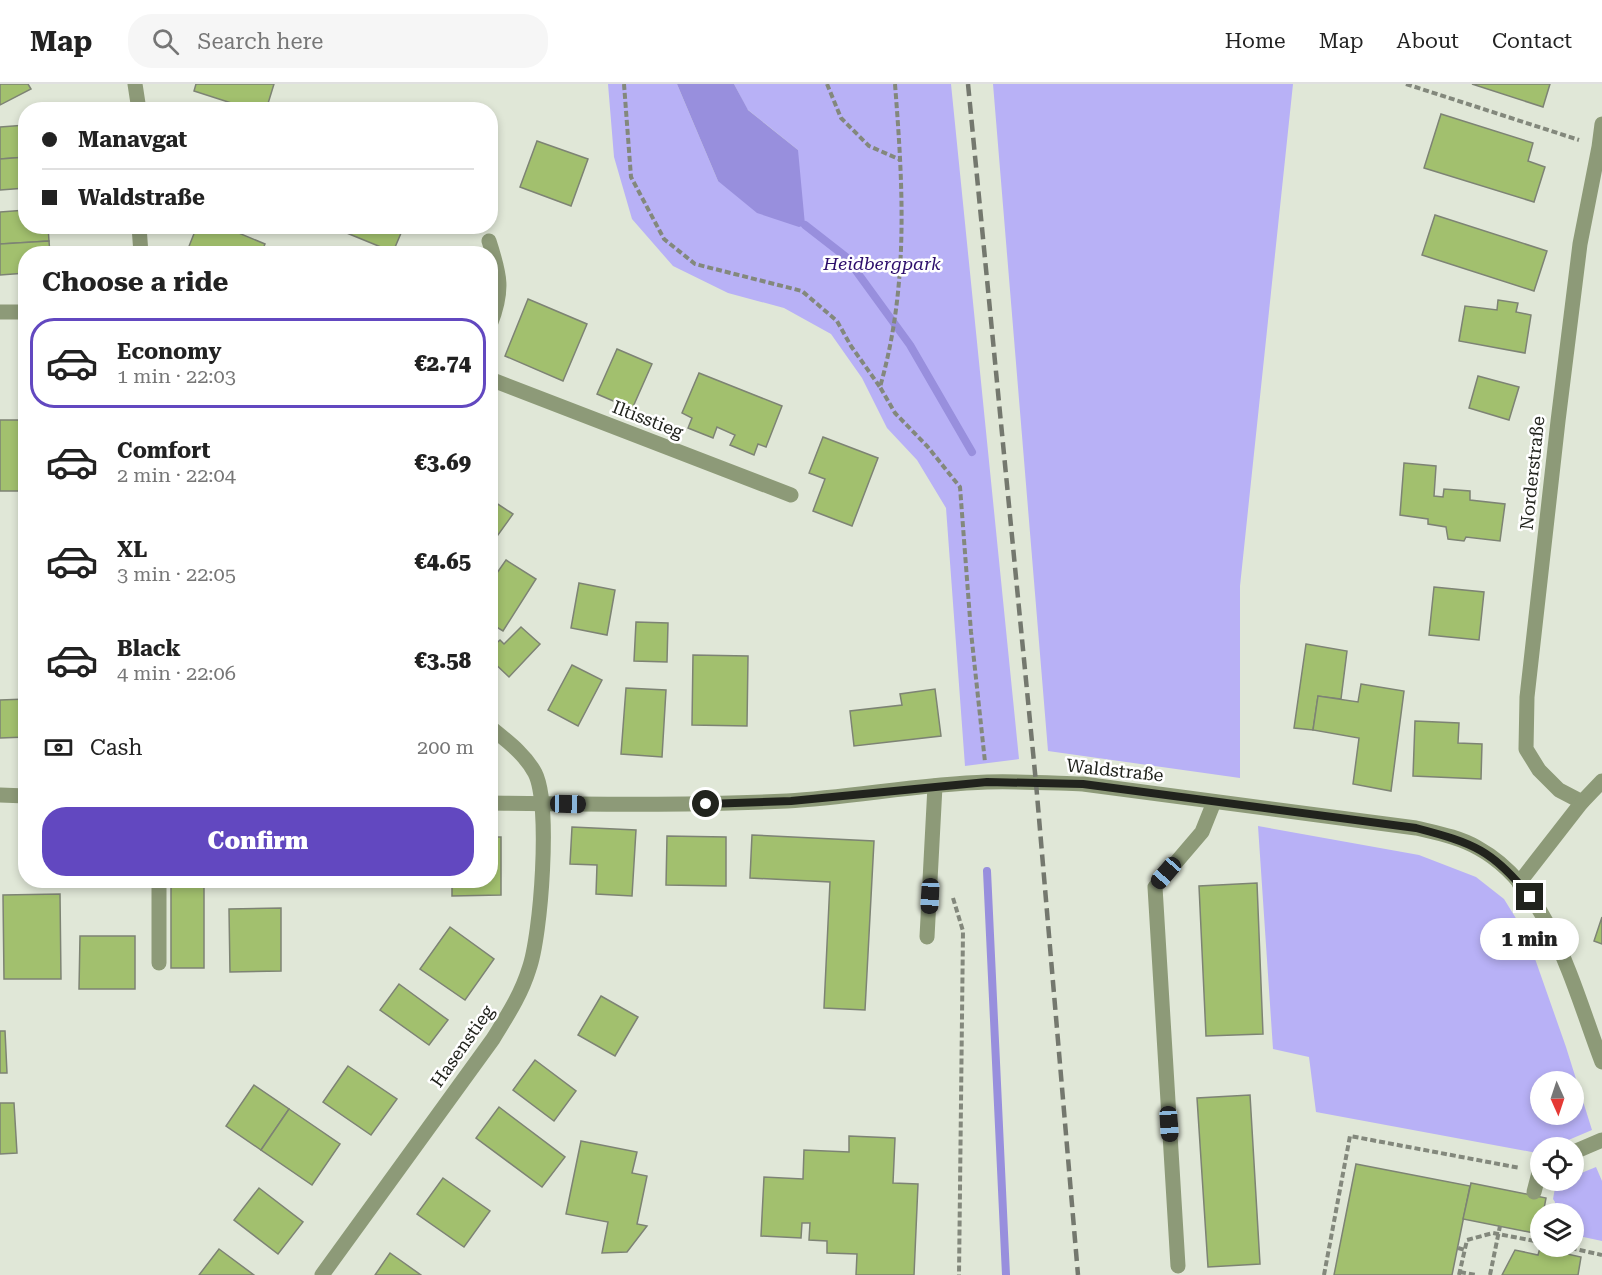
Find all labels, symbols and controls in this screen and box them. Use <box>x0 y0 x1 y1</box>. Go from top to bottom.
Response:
search box <box>128 14 548 68</box>
text: Map <box>30 25 92 58</box>
icon: search <box>149 25 182 58</box>
text: Search here <box>197 29 323 54</box>
text: Home <box>1225 29 1286 53</box>
text: Map <box>1319 29 1364 53</box>
text: About <box>1397 29 1459 53</box>
text: Contact <box>1492 29 1572 53</box>
text: Manavgat <box>78 127 187 152</box>
text: Waldstraße <box>78 185 205 210</box>
park label: Heidbergpark <box>822 253 941 274</box>
text: Choose a ride <box>42 266 228 298</box>
icon: car <box>45 336 99 390</box>
text: Economy <box>117 339 221 364</box>
text: €2.74 <box>414 351 471 376</box>
text: 1 min · 22:03 <box>117 364 236 388</box>
street label: Iltisstieg <box>610 396 687 442</box>
street label: Norderstraße <box>1516 415 1548 531</box>
icon: car <box>45 435 99 489</box>
text: Comfort <box>117 438 210 463</box>
text: €3.69 <box>414 450 471 475</box>
text: 2 min · 22:04 <box>117 463 236 487</box>
icon: car <box>45 534 99 588</box>
text: XL <box>117 537 147 562</box>
text: €4.65 <box>414 549 471 574</box>
text: 3 min · 22:05 <box>117 562 236 586</box>
icon: car <box>45 633 99 687</box>
text: Black <box>117 636 181 661</box>
text: €3.58 <box>414 648 471 673</box>
text: 4 min · 22:06 <box>117 661 236 685</box>
icon: cash <box>42 731 75 764</box>
text: Cash <box>90 735 142 760</box>
text: 200 m <box>417 735 474 759</box>
street label: Waldstraße <box>1065 754 1165 786</box>
route start <box>692 790 719 817</box>
car <box>550 795 586 813</box>
button: Confirm <box>42 807 474 876</box>
car <box>1147 854 1185 892</box>
car <box>920 878 940 914</box>
route end <box>1516 883 1543 910</box>
callout: 1 min <box>1480 918 1580 960</box>
text: 1 min <box>1501 927 1558 951</box>
street label: Hasenstieg <box>426 1000 498 1091</box>
north arrow <box>1530 1071 1584 1125</box>
map controls <box>1530 1071 1584 1257</box>
car <box>1159 1105 1179 1143</box>
button: locate <box>1530 1137 1584 1191</box>
button: layers <box>1530 1203 1584 1257</box>

